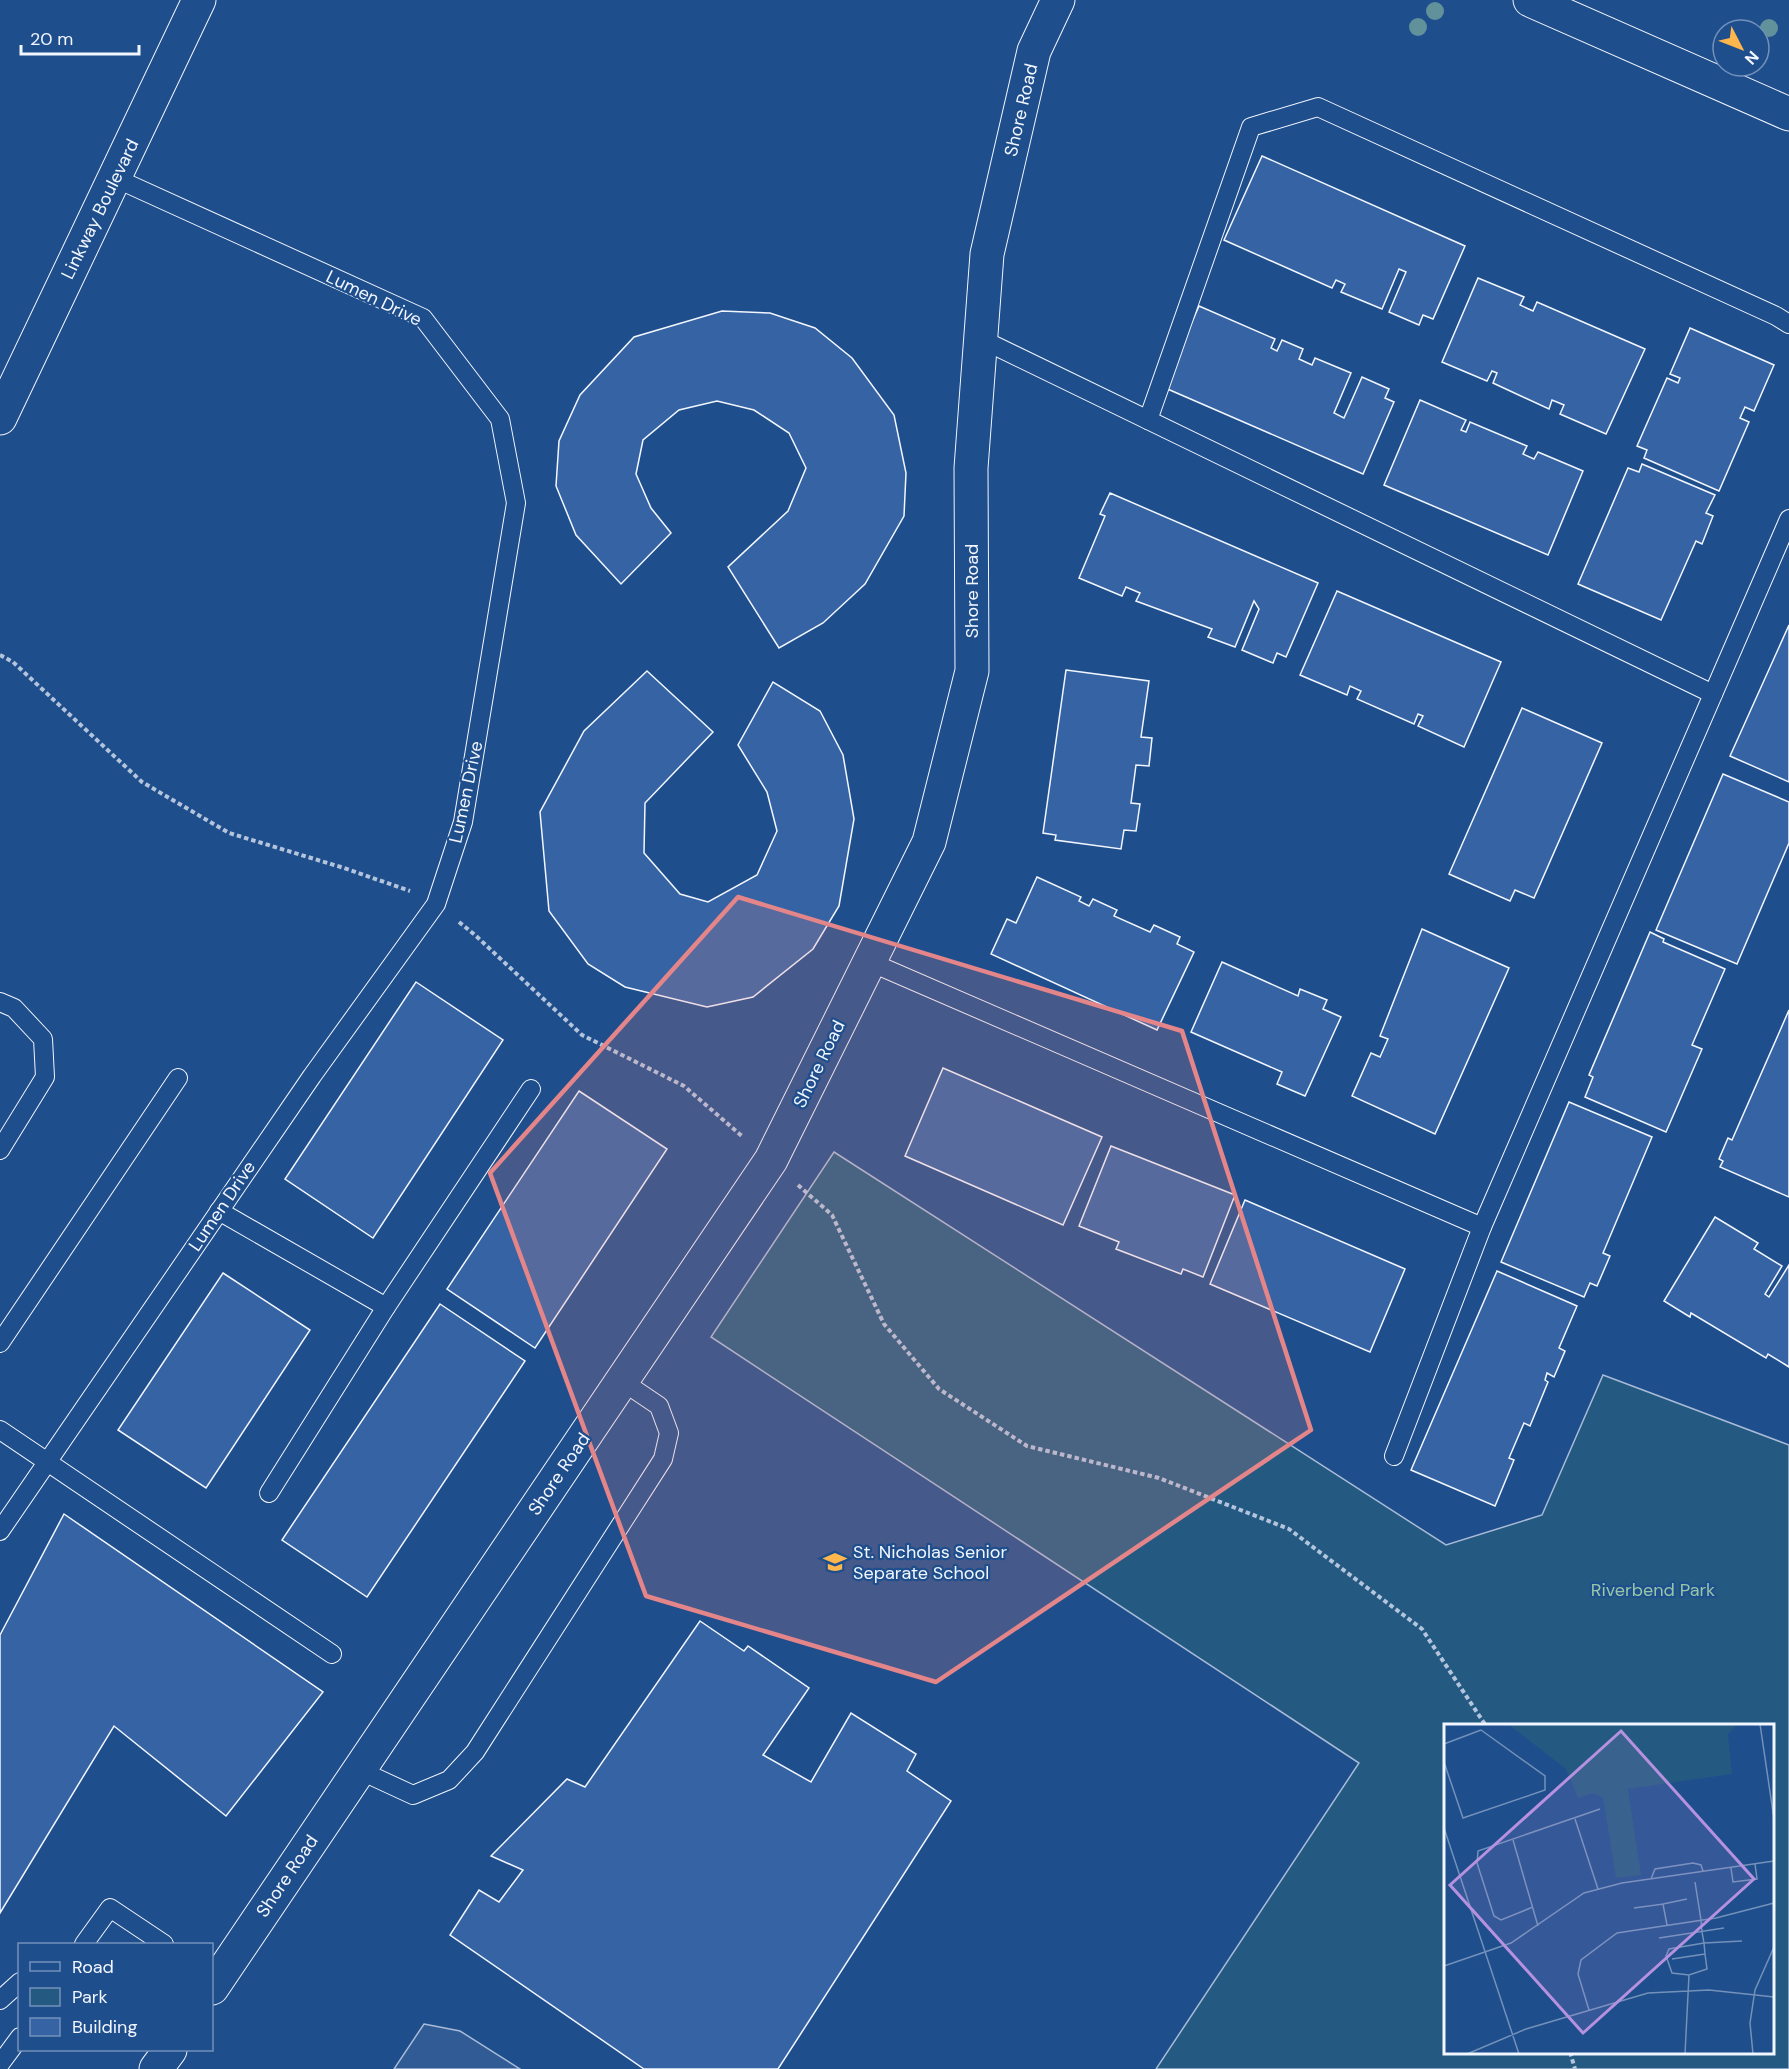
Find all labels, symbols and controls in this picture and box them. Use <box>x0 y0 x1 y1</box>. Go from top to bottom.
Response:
scale bar <box>21 18 140 56</box>
north arrow <box>1711 18 1771 78</box>
text: 20 m <box>30 27 73 51</box>
text: N <box>1740 46 1763 69</box>
street label: Shore Road <box>999 61 1043 159</box>
street label: Linkway Boulevard <box>56 135 144 283</box>
street label: Lumen Drive <box>322 264 426 332</box>
street label: Shore Road <box>960 544 984 638</box>
street label: Lumen Drive <box>443 739 489 845</box>
street label: Shore Road <box>787 1016 851 1112</box>
street label: Lumen Drive <box>183 1156 261 1256</box>
street label: Shore Road <box>523 1428 595 1520</box>
place label: St. Nicholas Senior Separate School <box>853 1540 1008 1585</box>
school or university icon: St. Nicholas Senior Separate School <box>822 1549 848 1575</box>
park label: Riverbend Park <box>1591 1578 1715 1602</box>
inset map <box>1444 1724 1774 2054</box>
street label: Shore Road <box>251 1830 323 1922</box>
legend <box>18 1943 213 2051</box>
text: Road <box>72 1955 114 1979</box>
text: Park <box>72 1985 108 2009</box>
text: Building <box>72 2015 137 2039</box>

